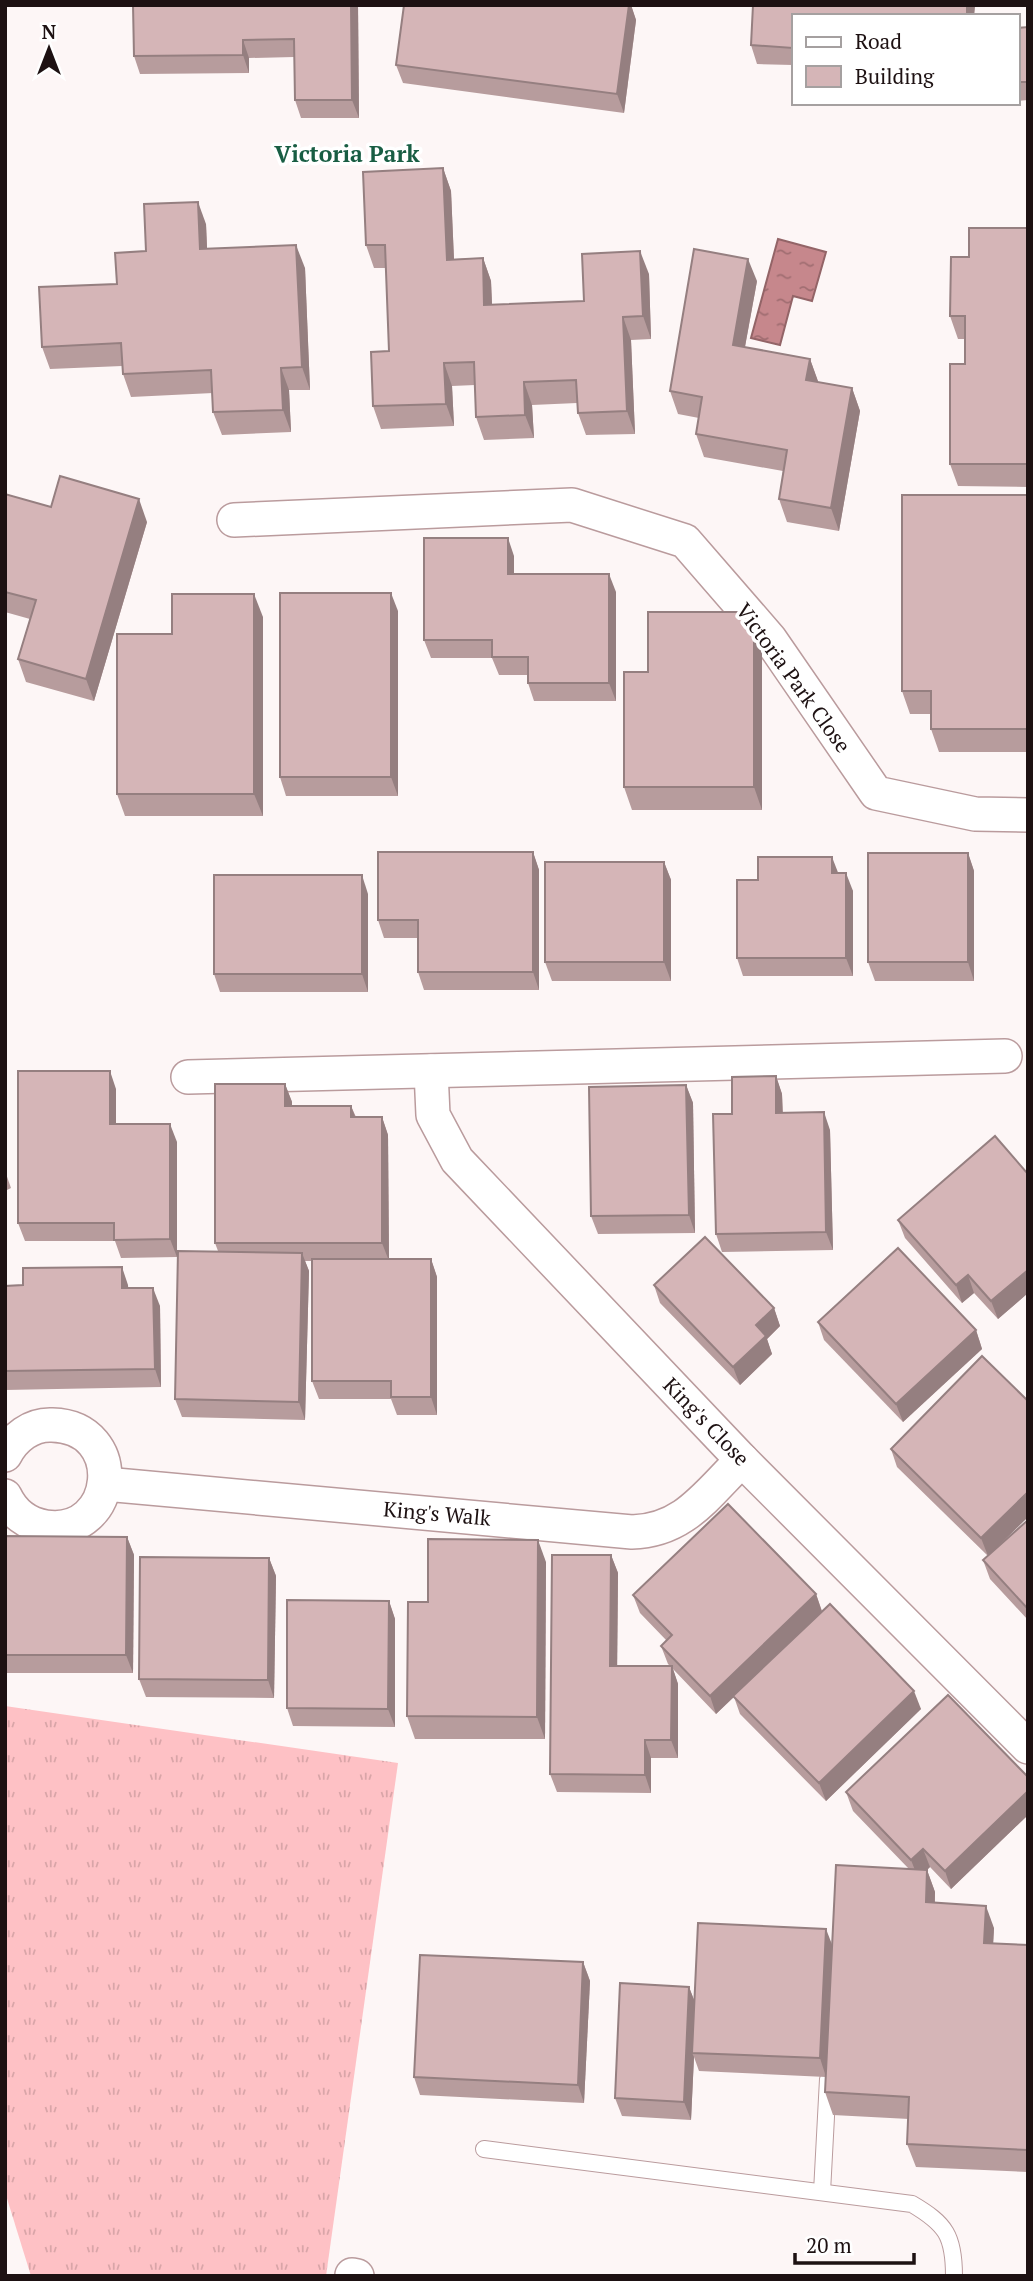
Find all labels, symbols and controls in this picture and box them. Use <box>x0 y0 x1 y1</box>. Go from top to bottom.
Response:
north arrow <box>14 14 84 84</box>
legend <box>792 14 1019 105</box>
text: N <box>42 19 57 44</box>
text: Road <box>855 27 902 55</box>
text: Building <box>855 62 935 90</box>
district label: Victoria Park <box>274 138 420 169</box>
street label: Victoria Park Close <box>730 597 857 758</box>
street label: King's Close <box>657 1371 756 1472</box>
street label: King's Walk <box>382 1494 492 1532</box>
scale bar <box>795 2222 914 2266</box>
text: 20 m <box>806 2231 852 2259</box>

